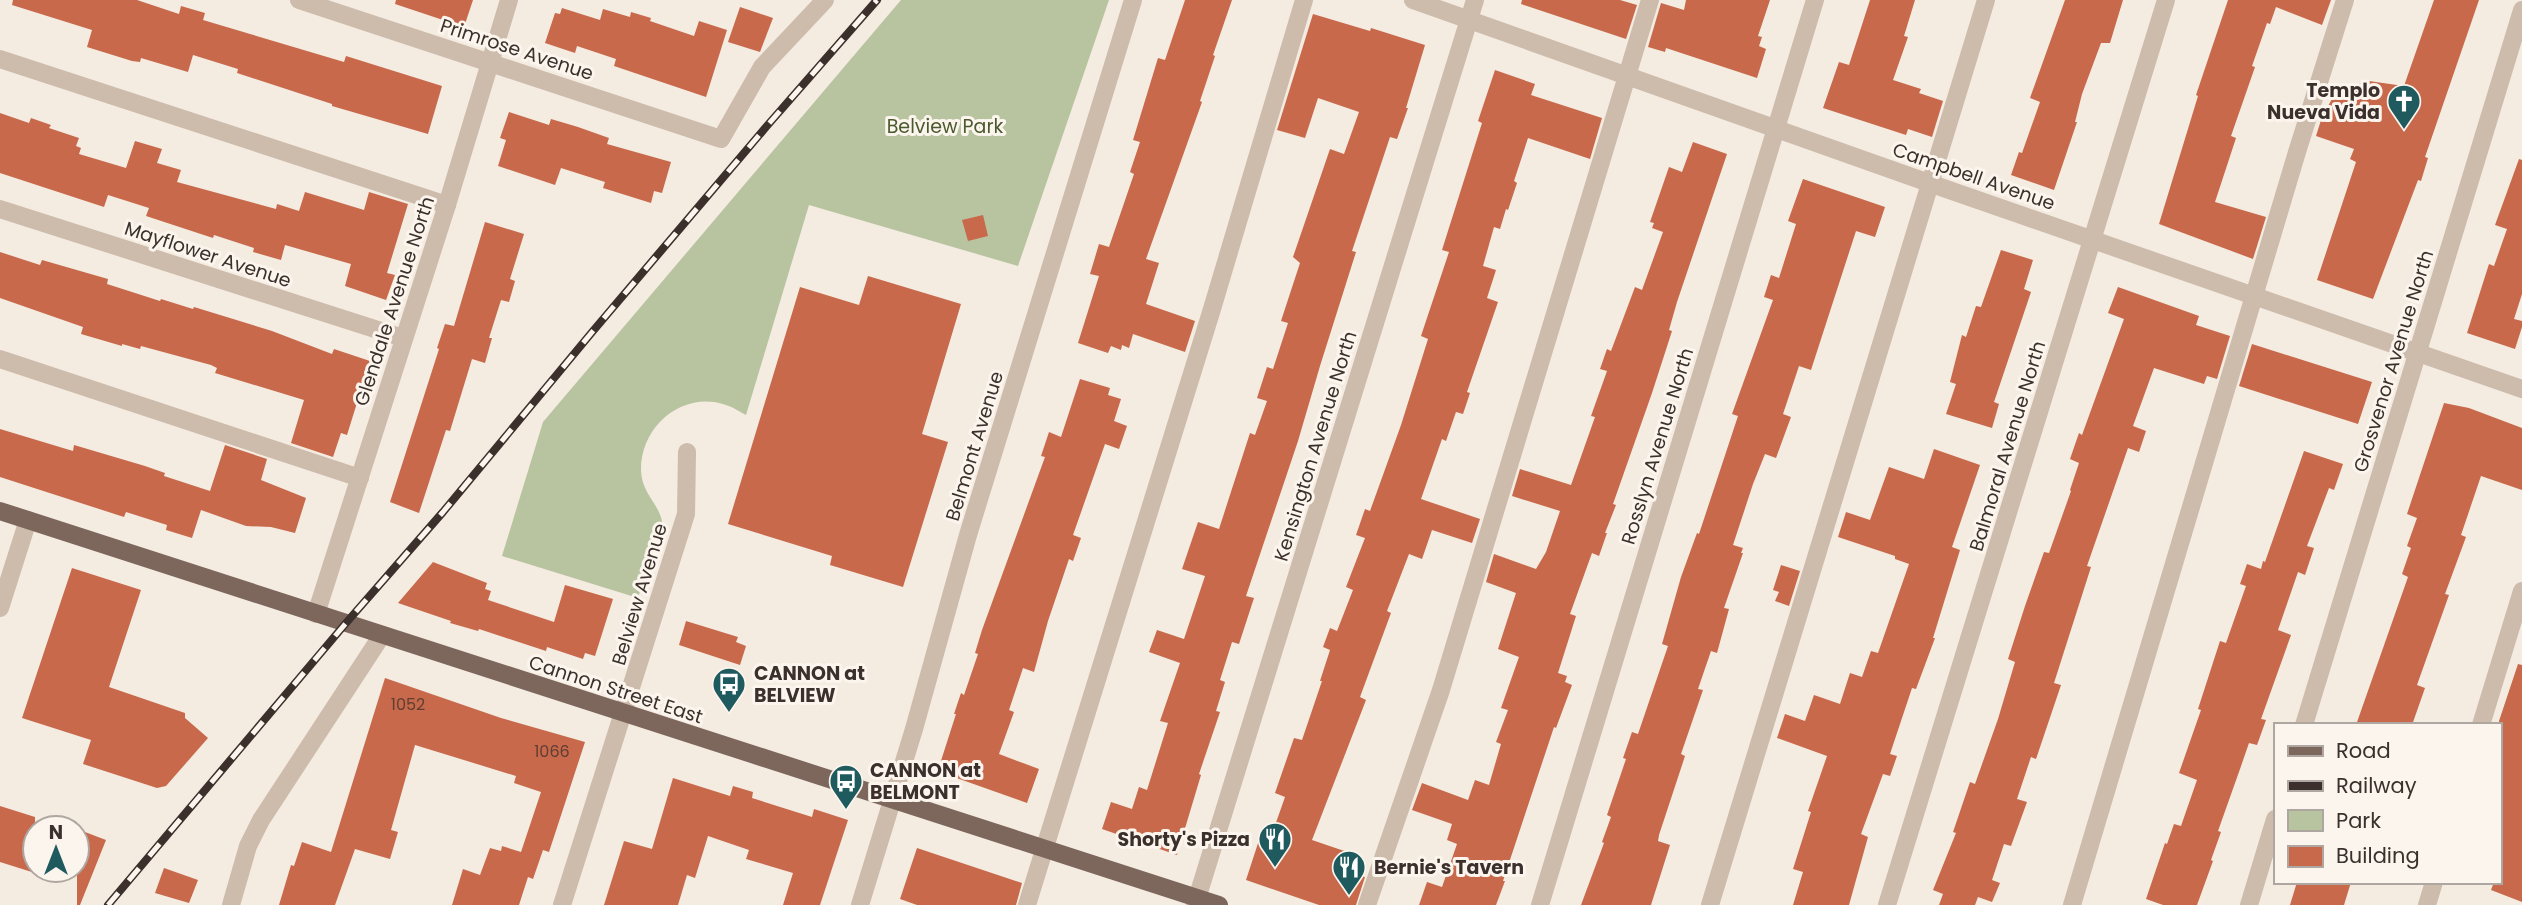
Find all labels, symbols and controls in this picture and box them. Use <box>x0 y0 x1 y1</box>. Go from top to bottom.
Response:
street label: Primrose Avenue <box>437 12 597 87</box>
place label: Templo Nueva Vida <box>2267 77 2380 126</box>
church icon: Templo Nueva Vida <box>2385 82 2423 131</box>
park label: Belview Park <box>887 113 1004 140</box>
street label: Campbell Avenue <box>1889 136 2059 217</box>
street label: Glendale Avenue North <box>348 193 441 409</box>
street label: Mayflower Avenue <box>121 215 295 294</box>
street label: Grosvenor Avenue North <box>2347 247 2440 476</box>
street label: Kensington Avenue North <box>1268 328 1363 565</box>
street label: Balmoral Avenue North <box>1963 338 2052 555</box>
street label: Rosslyn Avenue North <box>1615 345 1700 548</box>
street label: Belmont Avenue <box>939 368 1010 524</box>
street label: Belview Avenue <box>605 520 674 668</box>
street label: Cannon Street East <box>525 649 706 730</box>
place label: CANNON at BELVIEW <box>754 660 865 709</box>
bus stop icon: CANNON at BELVIEW <box>710 665 748 714</box>
house number: 1052 <box>391 693 425 716</box>
legend <box>2274 723 2501 884</box>
text: Road <box>2336 736 2391 765</box>
house number: 1066 <box>534 740 570 763</box>
place label: CANNON at BELMONT <box>870 757 981 806</box>
bus stop icon: CANNON at BELMONT <box>827 762 865 811</box>
text: Railway <box>2336 771 2417 800</box>
text: Park <box>2336 806 2381 835</box>
north arrow <box>21 814 91 884</box>
text: N <box>49 819 63 846</box>
restaurant icon: Shorty's Pizza <box>1256 820 1294 869</box>
place label: Shorty's Pizza <box>1118 826 1250 853</box>
text: Building <box>2336 841 2420 870</box>
restaurant icon: Bernie's Tavern <box>1330 848 1368 897</box>
place label: Bernie's Tavern <box>1374 854 1524 881</box>

